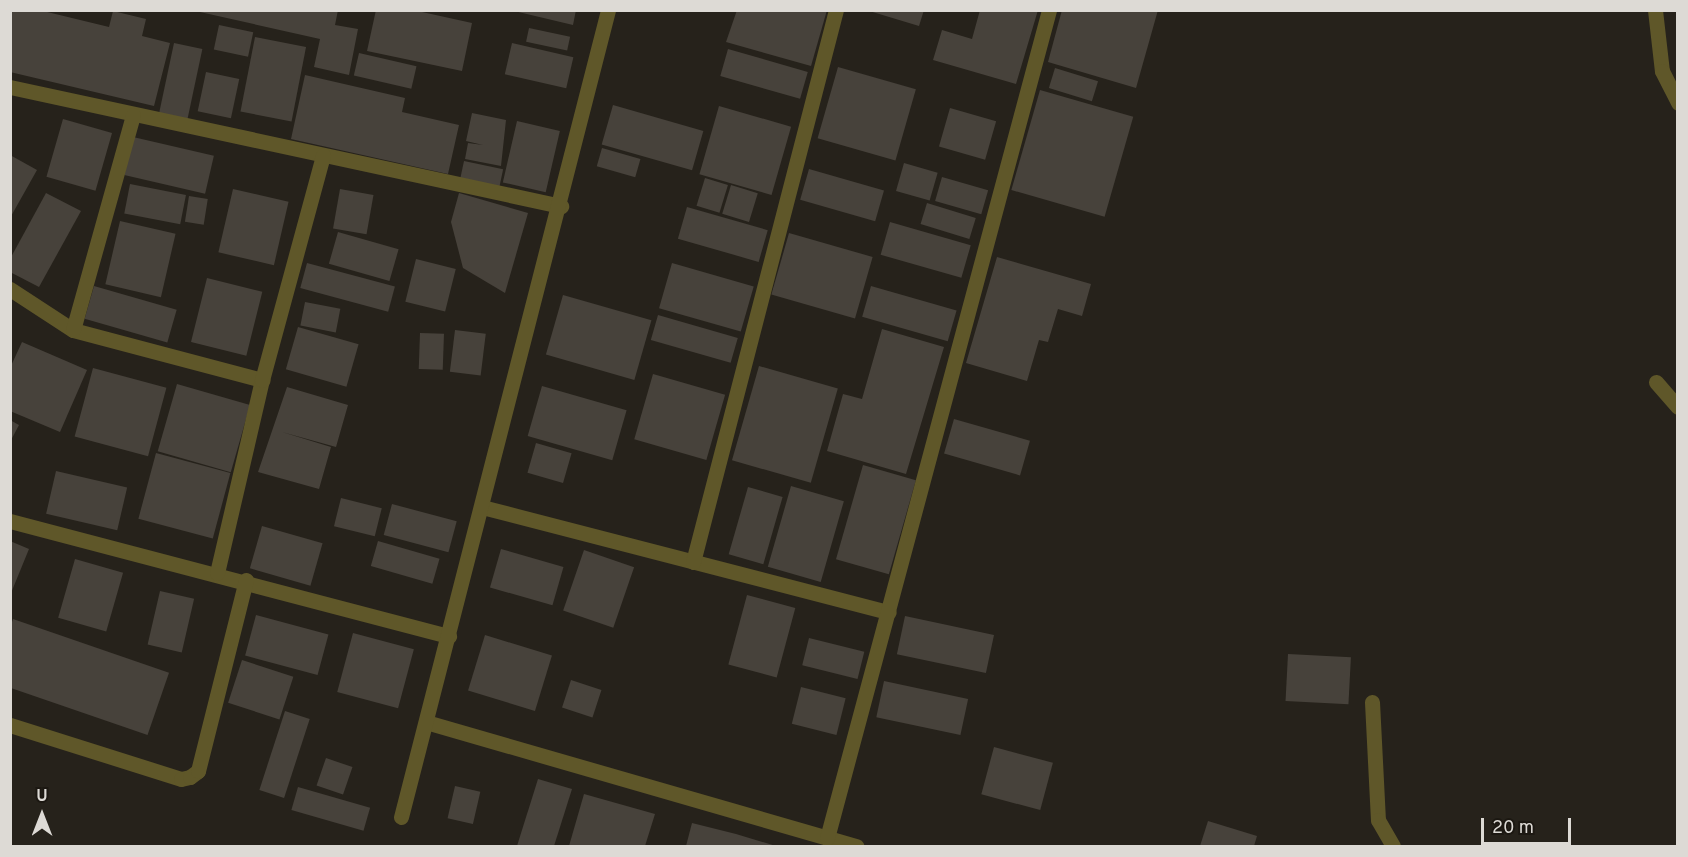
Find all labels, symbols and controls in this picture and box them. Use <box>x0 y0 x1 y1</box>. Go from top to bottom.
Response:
north arrow <box>12 785 72 845</box>
text: U <box>36 787 48 807</box>
scale bar <box>1484 806 1574 844</box>
text: 20 m <box>1492 817 1534 840</box>

